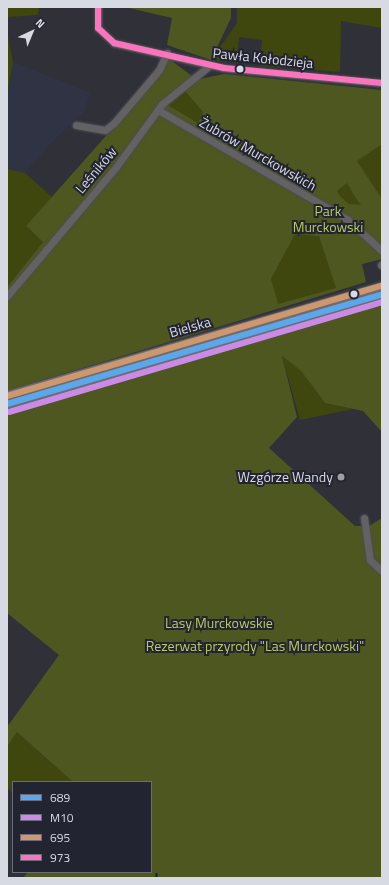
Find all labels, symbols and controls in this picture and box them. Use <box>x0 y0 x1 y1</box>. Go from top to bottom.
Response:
north arrow <box>12 12 52 52</box>
text: N <box>32 15 49 32</box>
street label: Pawła Kołodzieja <box>212 44 314 72</box>
unlabelled marker <box>235 64 245 74</box>
street label: Żubrów Murckowskich <box>197 114 319 194</box>
street label: Leśników <box>72 143 120 197</box>
park label: Park Murckowski <box>293 203 363 236</box>
unlabelled marker <box>349 289 359 299</box>
street label: Bielska <box>167 313 213 341</box>
place label: Wzgórze Wandy <box>237 469 333 485</box>
marker: Wzgórze Wandy <box>336 472 346 482</box>
park label: Lasy Murckowskie <box>165 615 273 631</box>
park label: Rezerwat przyrody "Las Murckowski" <box>146 638 364 654</box>
legend <box>12 781 152 873</box>
text: 689 <box>50 788 70 807</box>
text: M10 <box>50 808 74 827</box>
text: 695 <box>50 828 70 847</box>
text: 973 <box>50 848 70 867</box>

